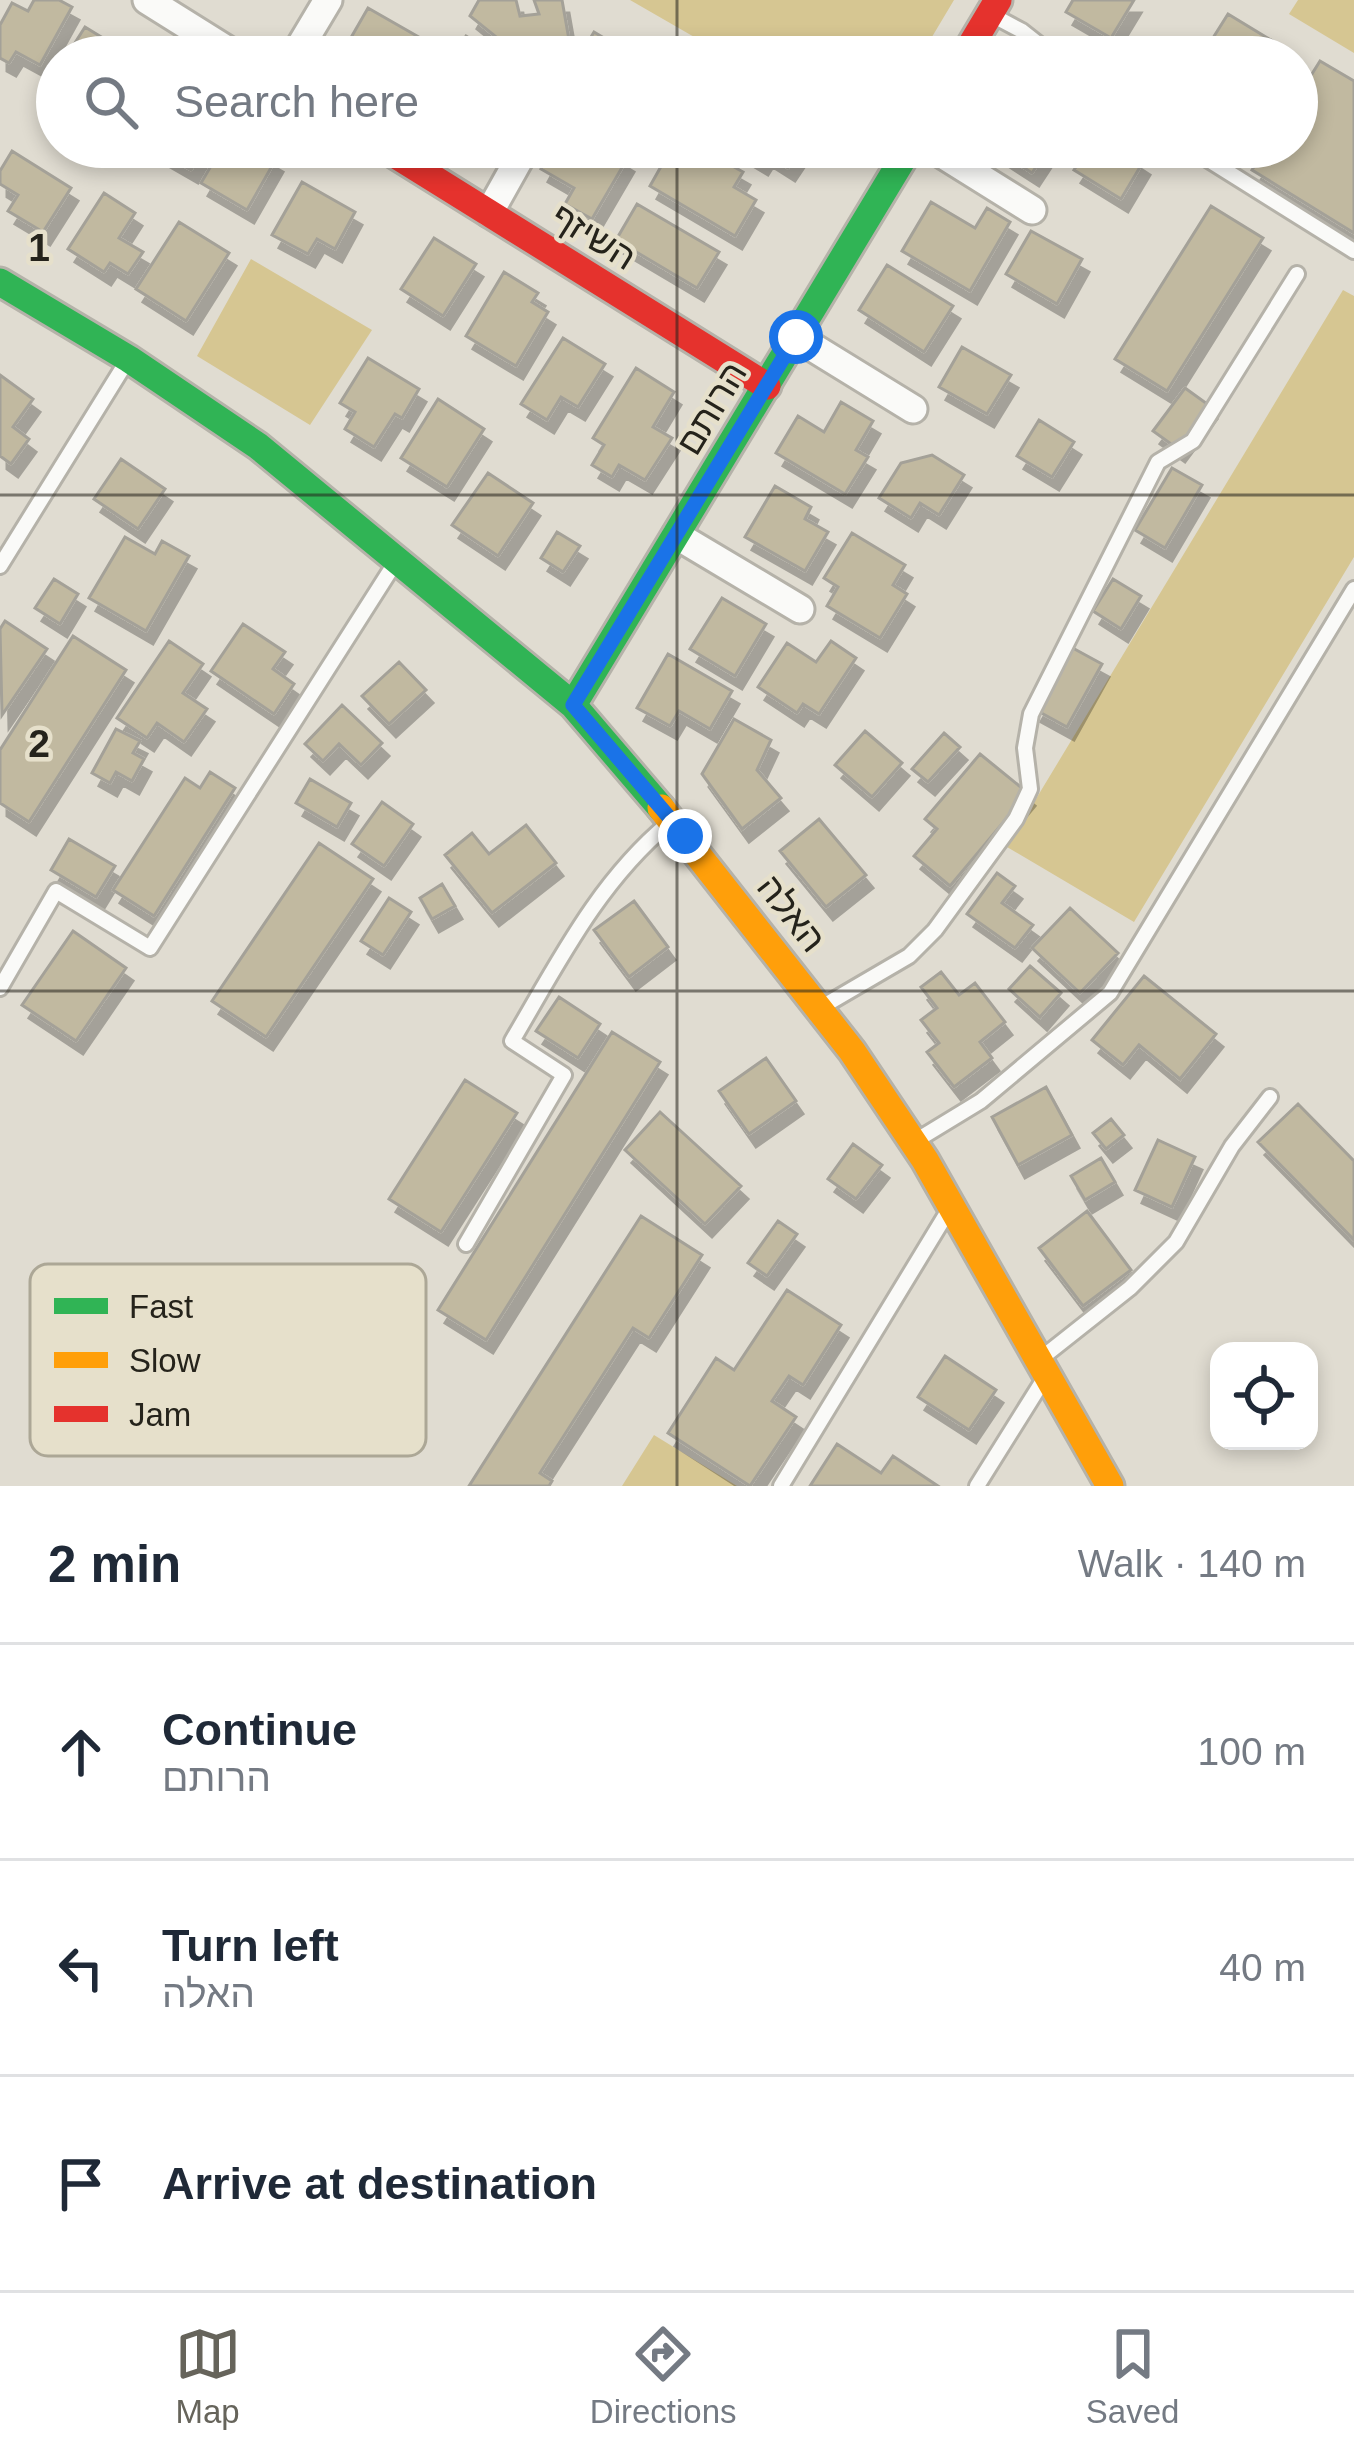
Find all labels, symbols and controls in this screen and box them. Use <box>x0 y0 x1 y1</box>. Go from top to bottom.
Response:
search box <box>36 36 1318 168</box>
icon: search <box>78 69 144 135</box>
text: Search here <box>174 76 419 127</box>
street label: השיזף <box>544 195 644 278</box>
text: 1 <box>28 226 50 269</box>
route start <box>769 310 823 364</box>
street label: הרותם <box>668 355 755 462</box>
text: 2 <box>28 722 50 765</box>
route end <box>658 809 712 863</box>
street label: האלה <box>749 867 834 960</box>
legend <box>30 1264 426 1456</box>
text: Fast <box>129 1288 193 1325</box>
text: Slow <box>129 1342 201 1379</box>
map controls <box>1210 1342 1318 1450</box>
button: locate <box>1210 1342 1318 1450</box>
text: Jam <box>129 1396 191 1433</box>
text: 2 min <box>48 1536 181 1593</box>
text: Walk · 140 m <box>1078 1542 1306 1585</box>
text: Continue <box>162 1704 357 1755</box>
icon: ahead <box>48 1719 114 1785</box>
text: 100 m <box>1198 1730 1306 1773</box>
text: הרותם <box>162 1756 271 1799</box>
text: Turn left <box>162 1920 339 1971</box>
icon: left <box>48 1935 114 2001</box>
text: 40 m <box>1219 1946 1306 1989</box>
text: האלה <box>162 1972 255 2015</box>
icon: arrive <box>48 2151 114 2217</box>
text: Arrive at destination <box>162 2158 597 2209</box>
tab: Map <box>175 2321 241 2431</box>
tab: Directions <box>590 2321 737 2431</box>
tab: Saved <box>1086 2321 1179 2431</box>

